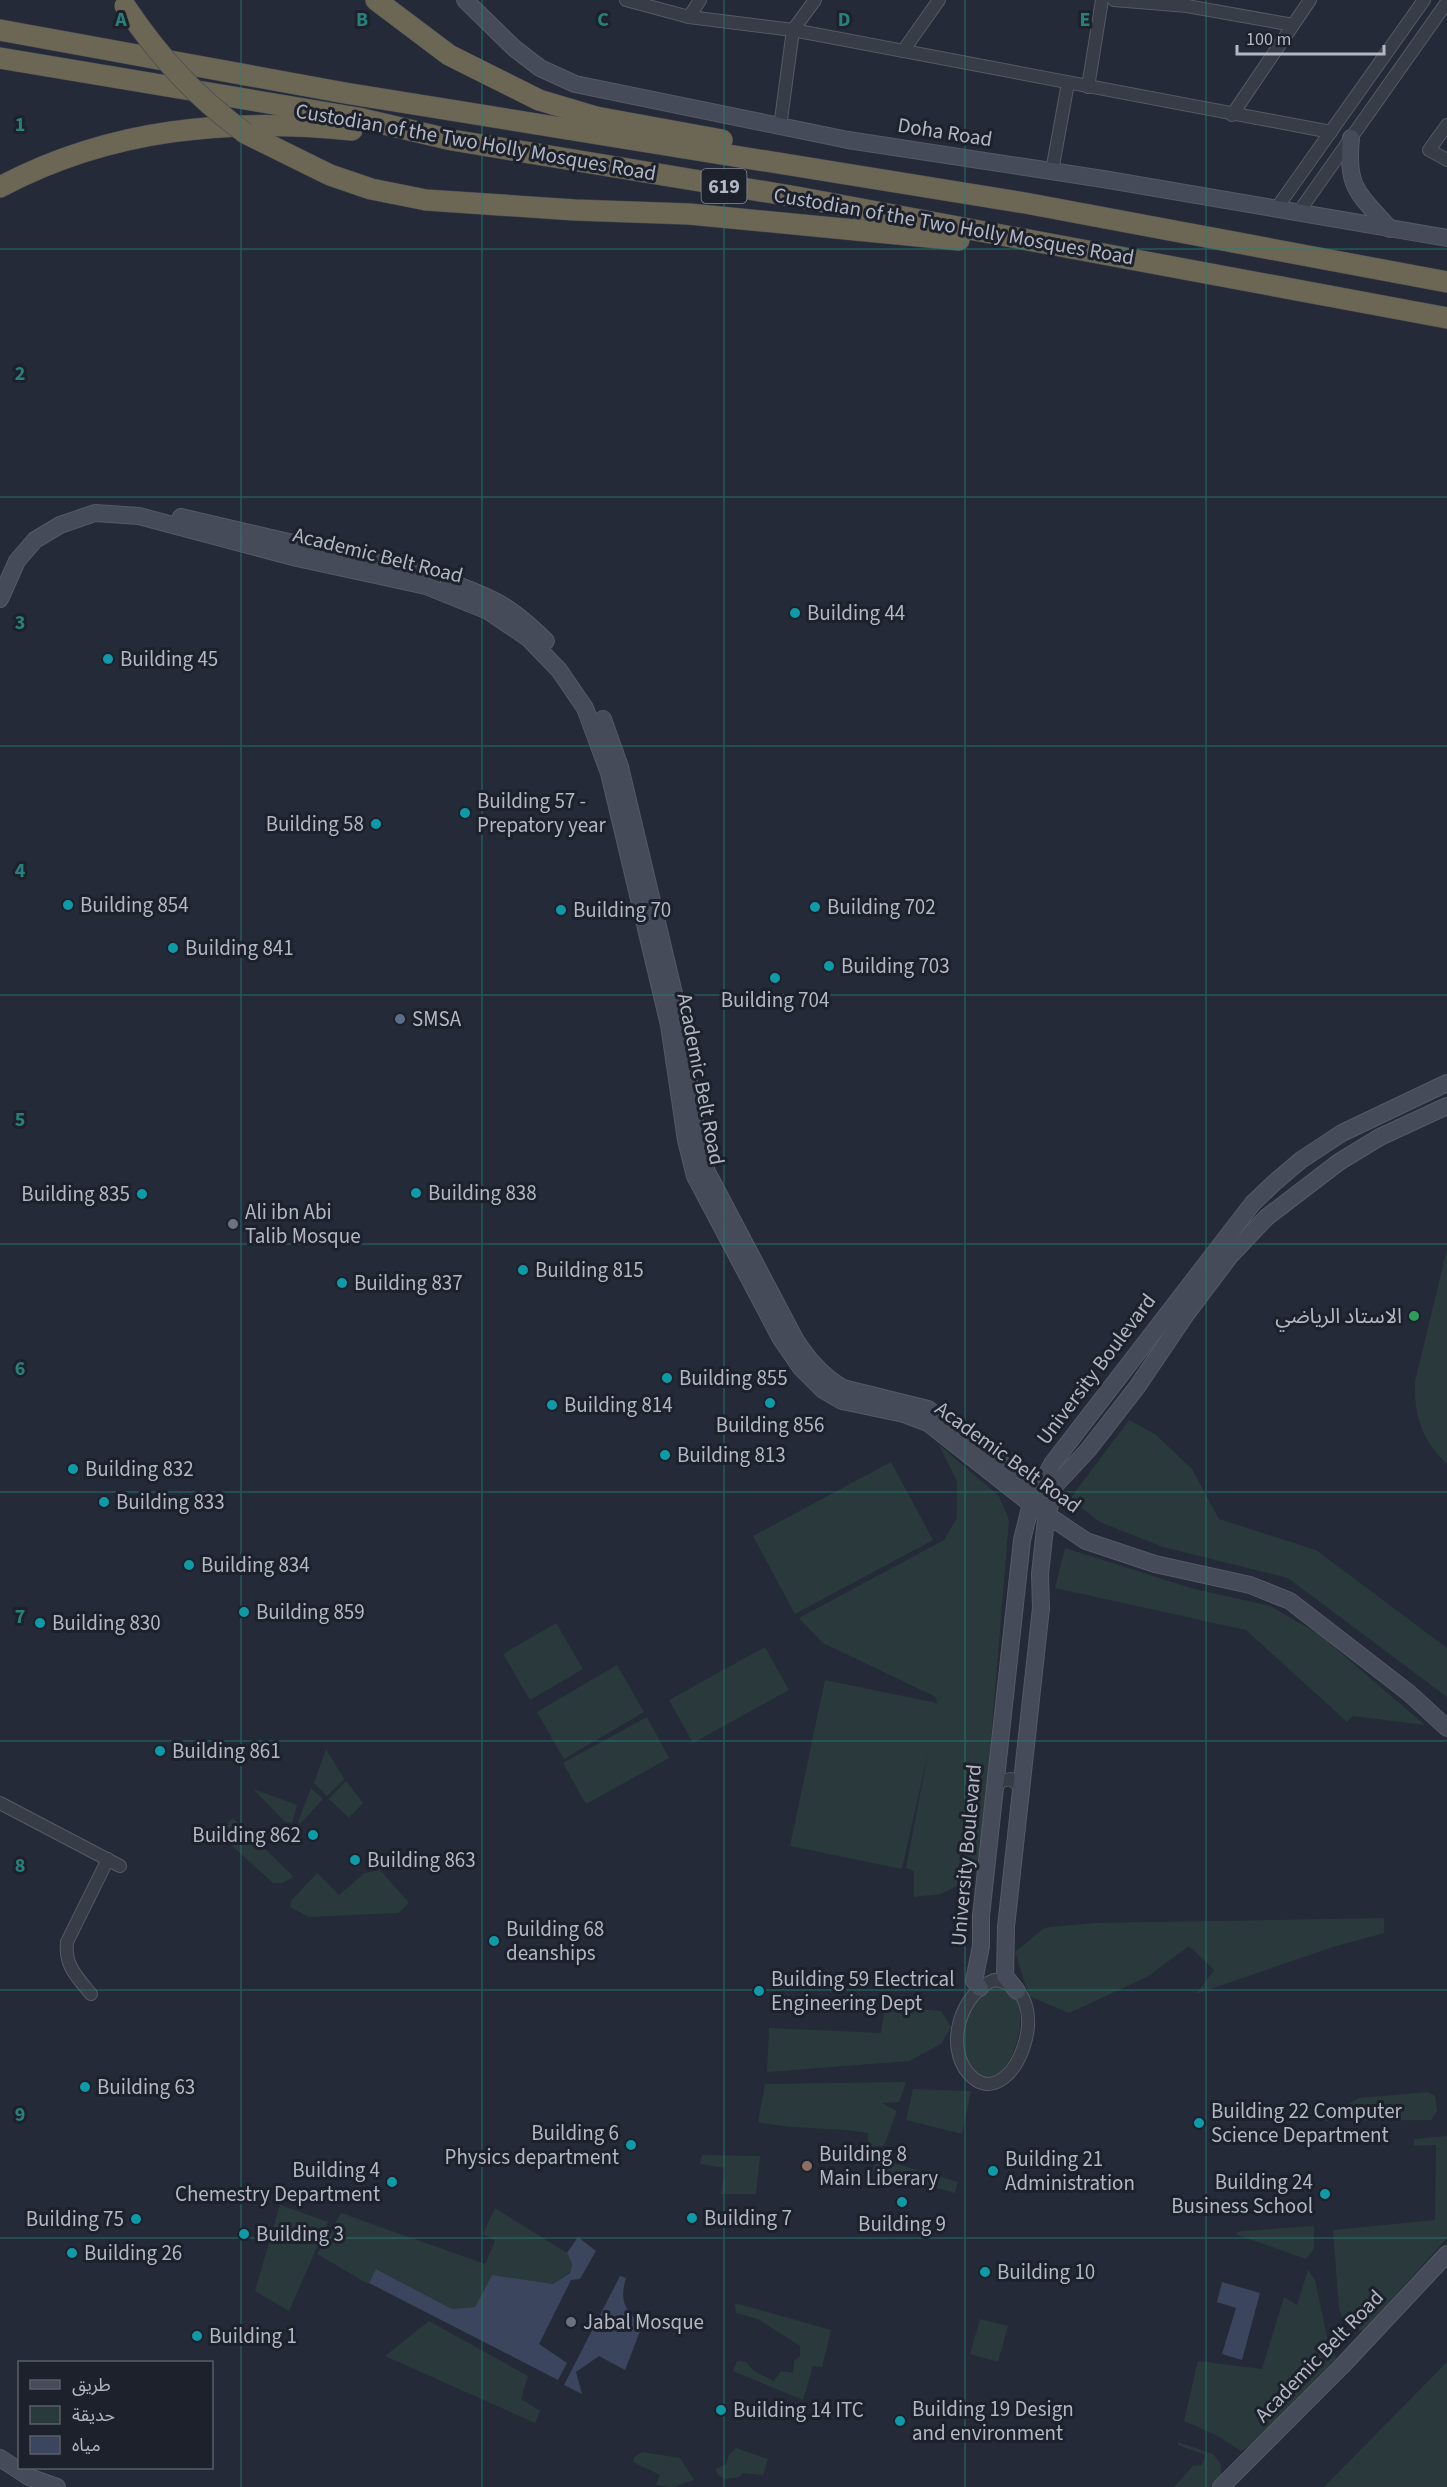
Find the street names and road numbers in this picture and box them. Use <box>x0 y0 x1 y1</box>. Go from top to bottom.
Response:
street label: Custodian of the Two Holly Mosques Road <box>293 95 659 189</box>
street label: Doha Road <box>895 110 995 154</box>
road number: 619 <box>702 169 746 203</box>
street label: Custodian of the Two Holly Mosques Road <box>771 179 1137 273</box>
street label: Academic Belt Road <box>290 519 466 591</box>
street label: Academic Belt Road <box>670 991 732 1167</box>
street label: University Boulevard <box>1029 1287 1163 1451</box>
street label: Academic Belt Road <box>929 1394 1087 1520</box>
street label: University Boulevard <box>943 1763 989 1947</box>
street label: Academic Belt Road <box>1248 2283 1390 2429</box>

